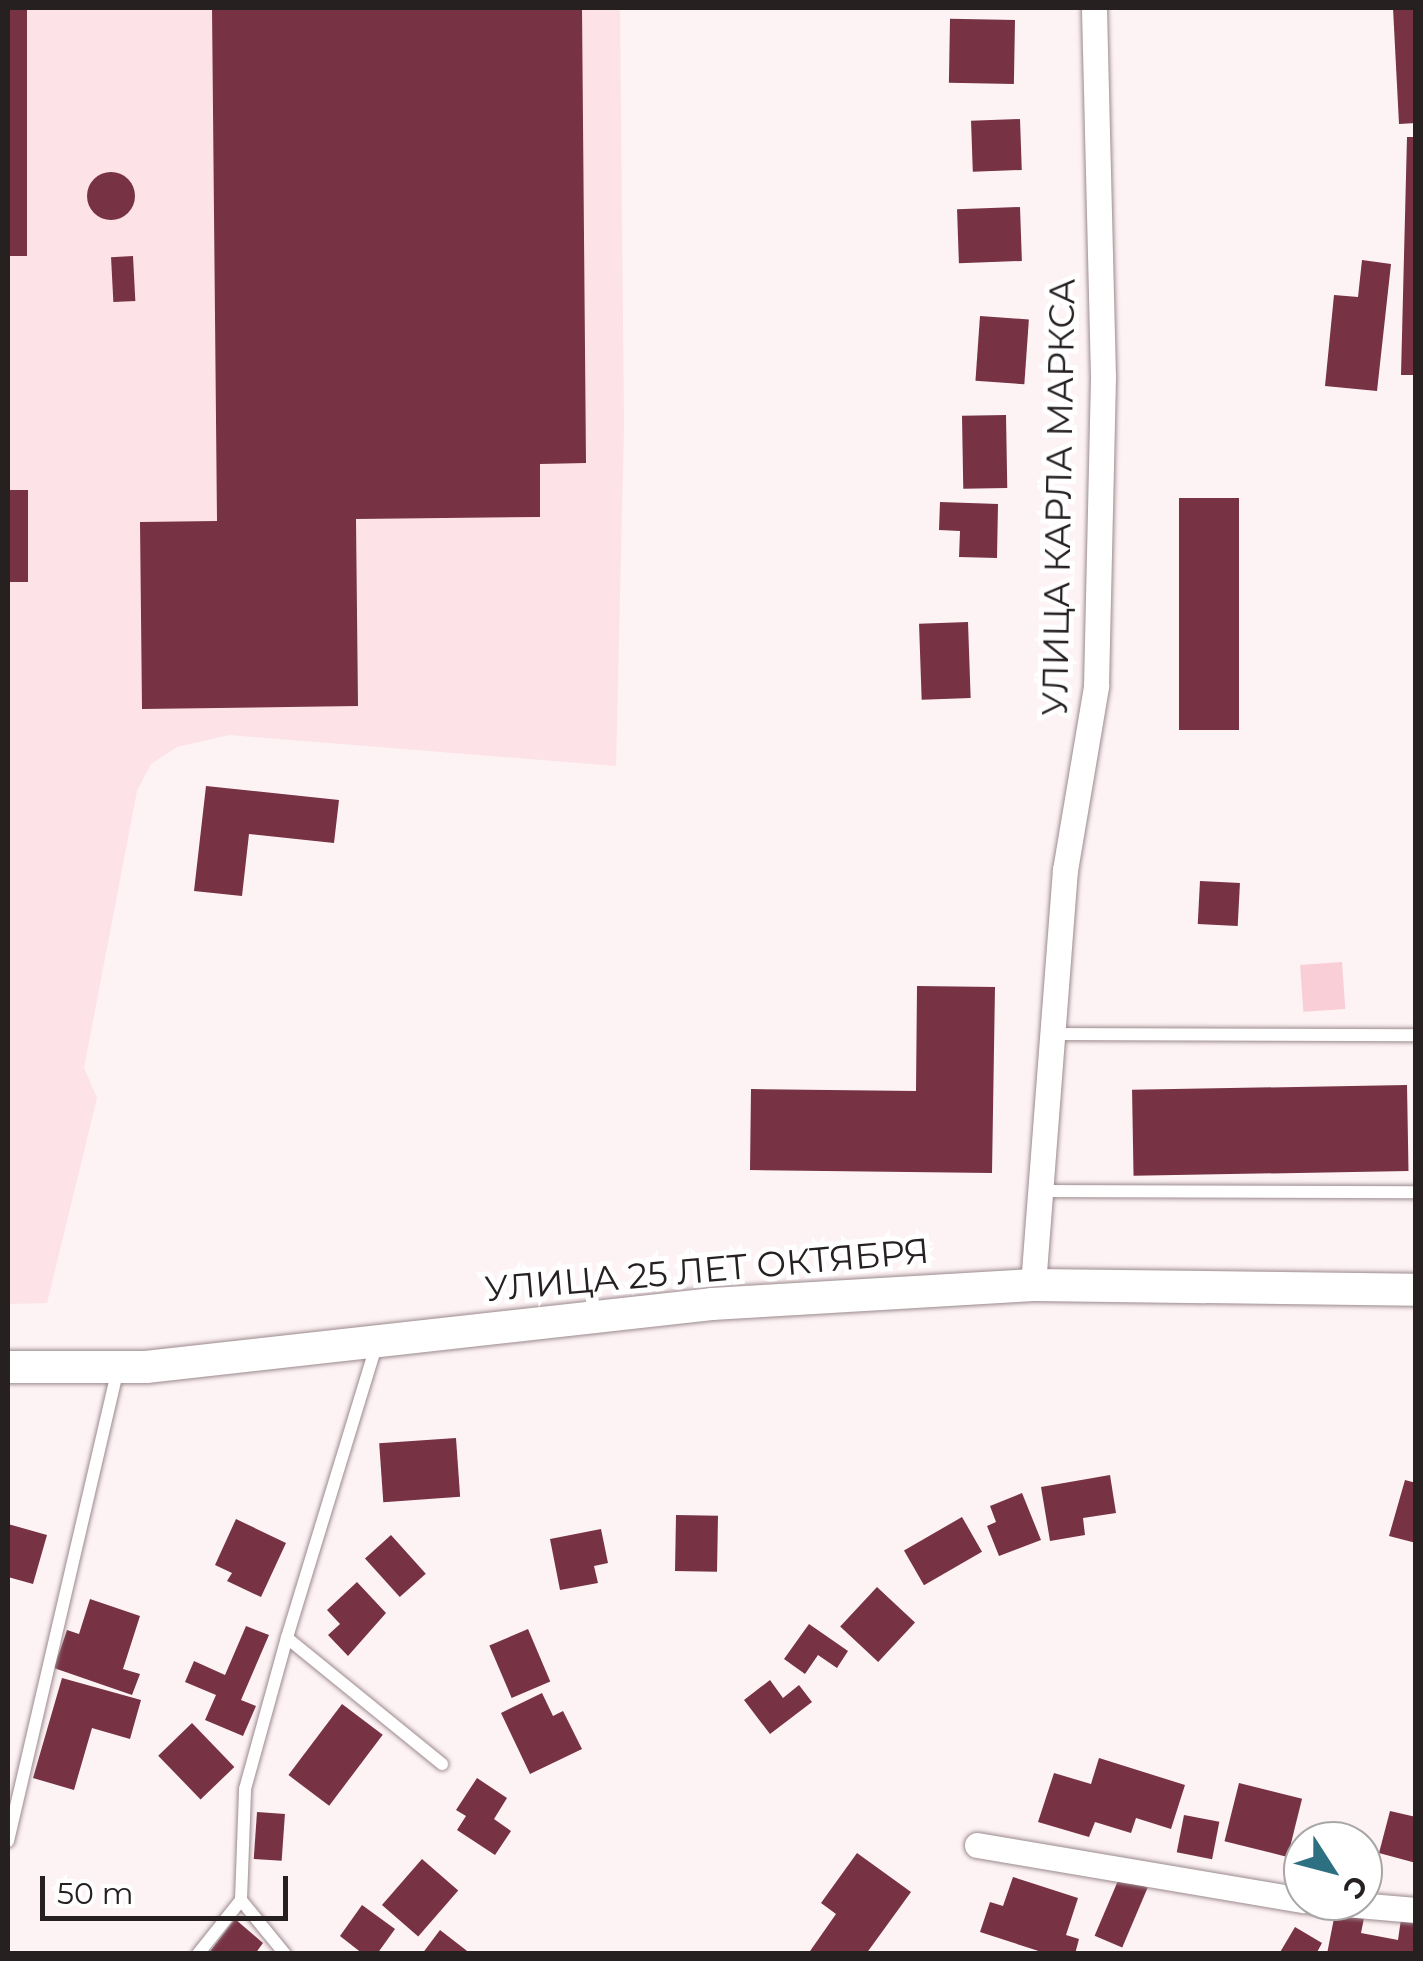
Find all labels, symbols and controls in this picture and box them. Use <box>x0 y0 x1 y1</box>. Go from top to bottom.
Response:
street label: УЛИЦА КАРЛА МАРКСА <box>1034 278 1084 716</box>
street label: УЛИЦА 25 ЛЕТ ОКТЯБРЯ <box>483 1230 931 1310</box>
north arrow <box>1283 1821 1383 1921</box>
scale bar <box>45 1856 292 1918</box>
text: С <box>1336 1869 1375 1906</box>
text: 50 m <box>57 1875 134 1912</box>

